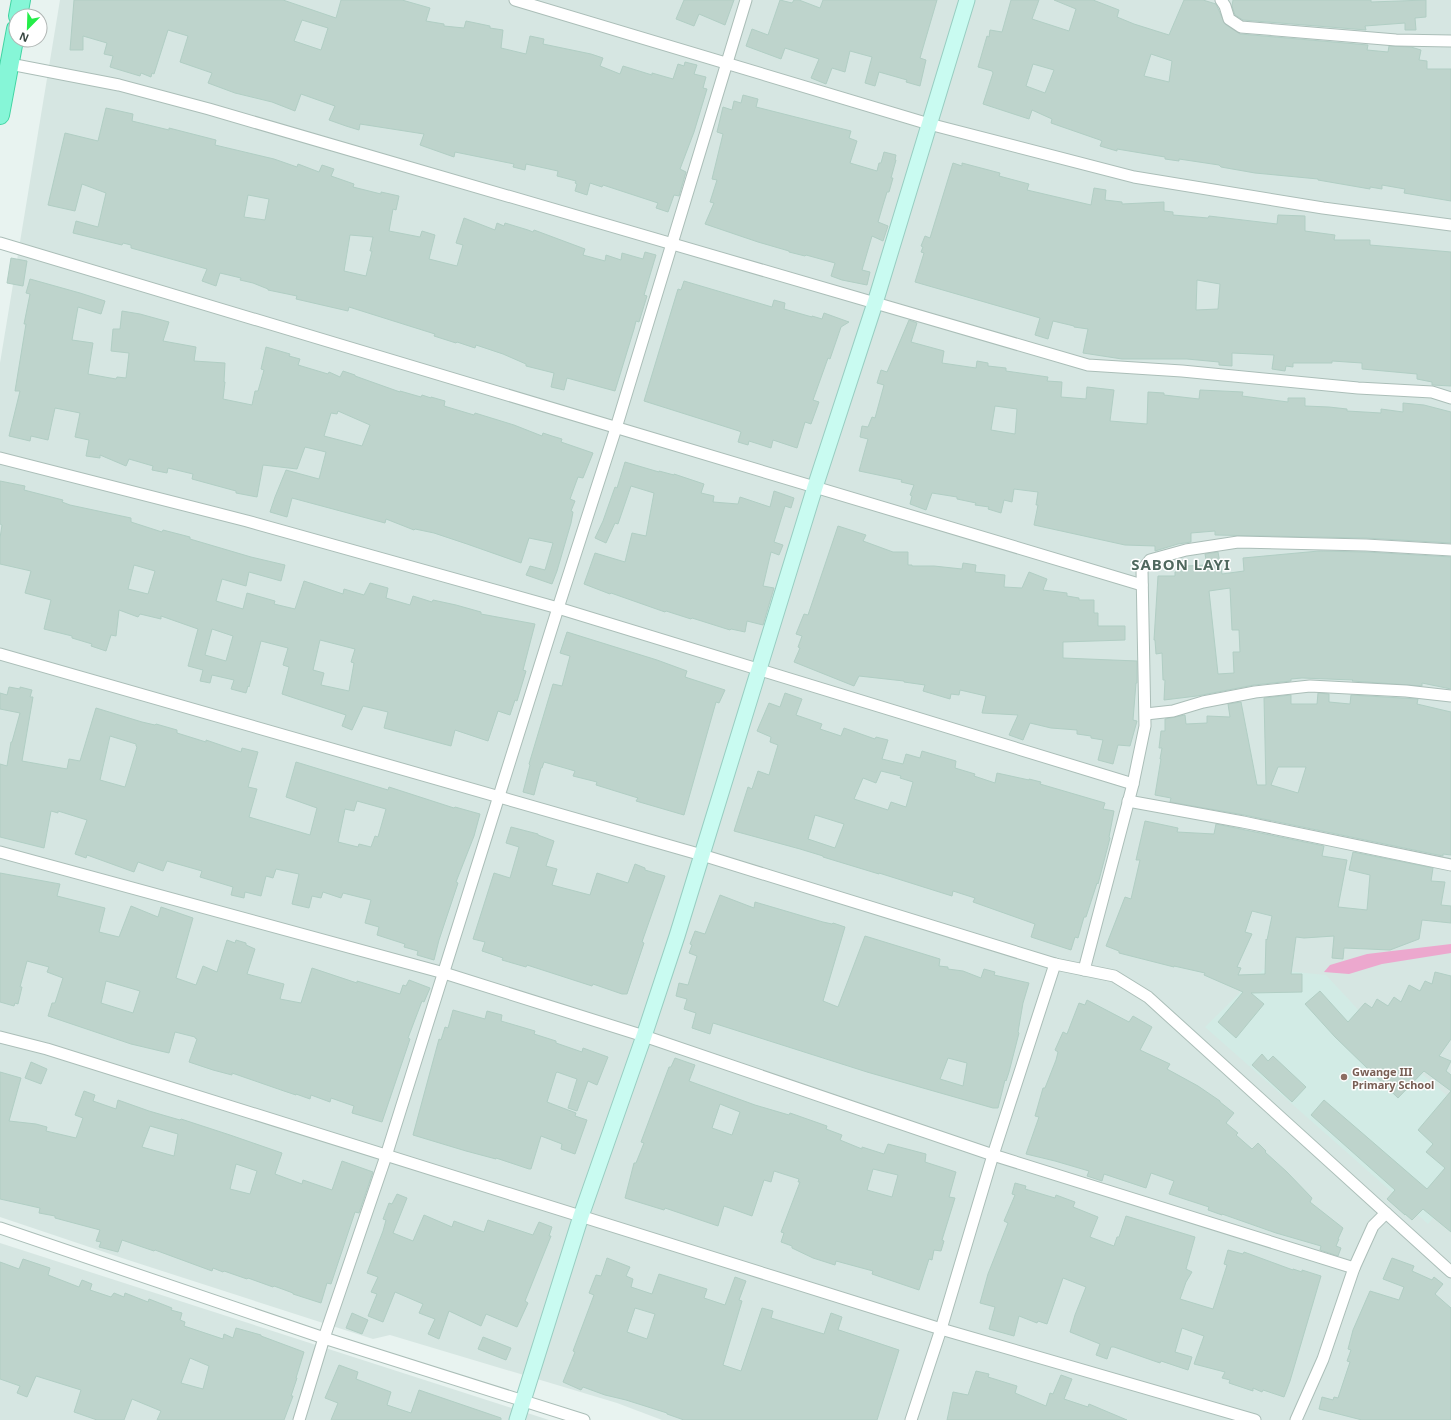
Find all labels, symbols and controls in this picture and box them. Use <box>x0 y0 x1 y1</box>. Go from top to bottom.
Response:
north arrow <box>8 8 48 48</box>
text: N <box>17 29 31 46</box>
district label: SABON LAYI <box>1131 554 1231 574</box>
place label: Gwange III Primary School <box>1352 1064 1434 1092</box>
marker: Gwange III Primary School <box>1339 1072 1349 1082</box>

